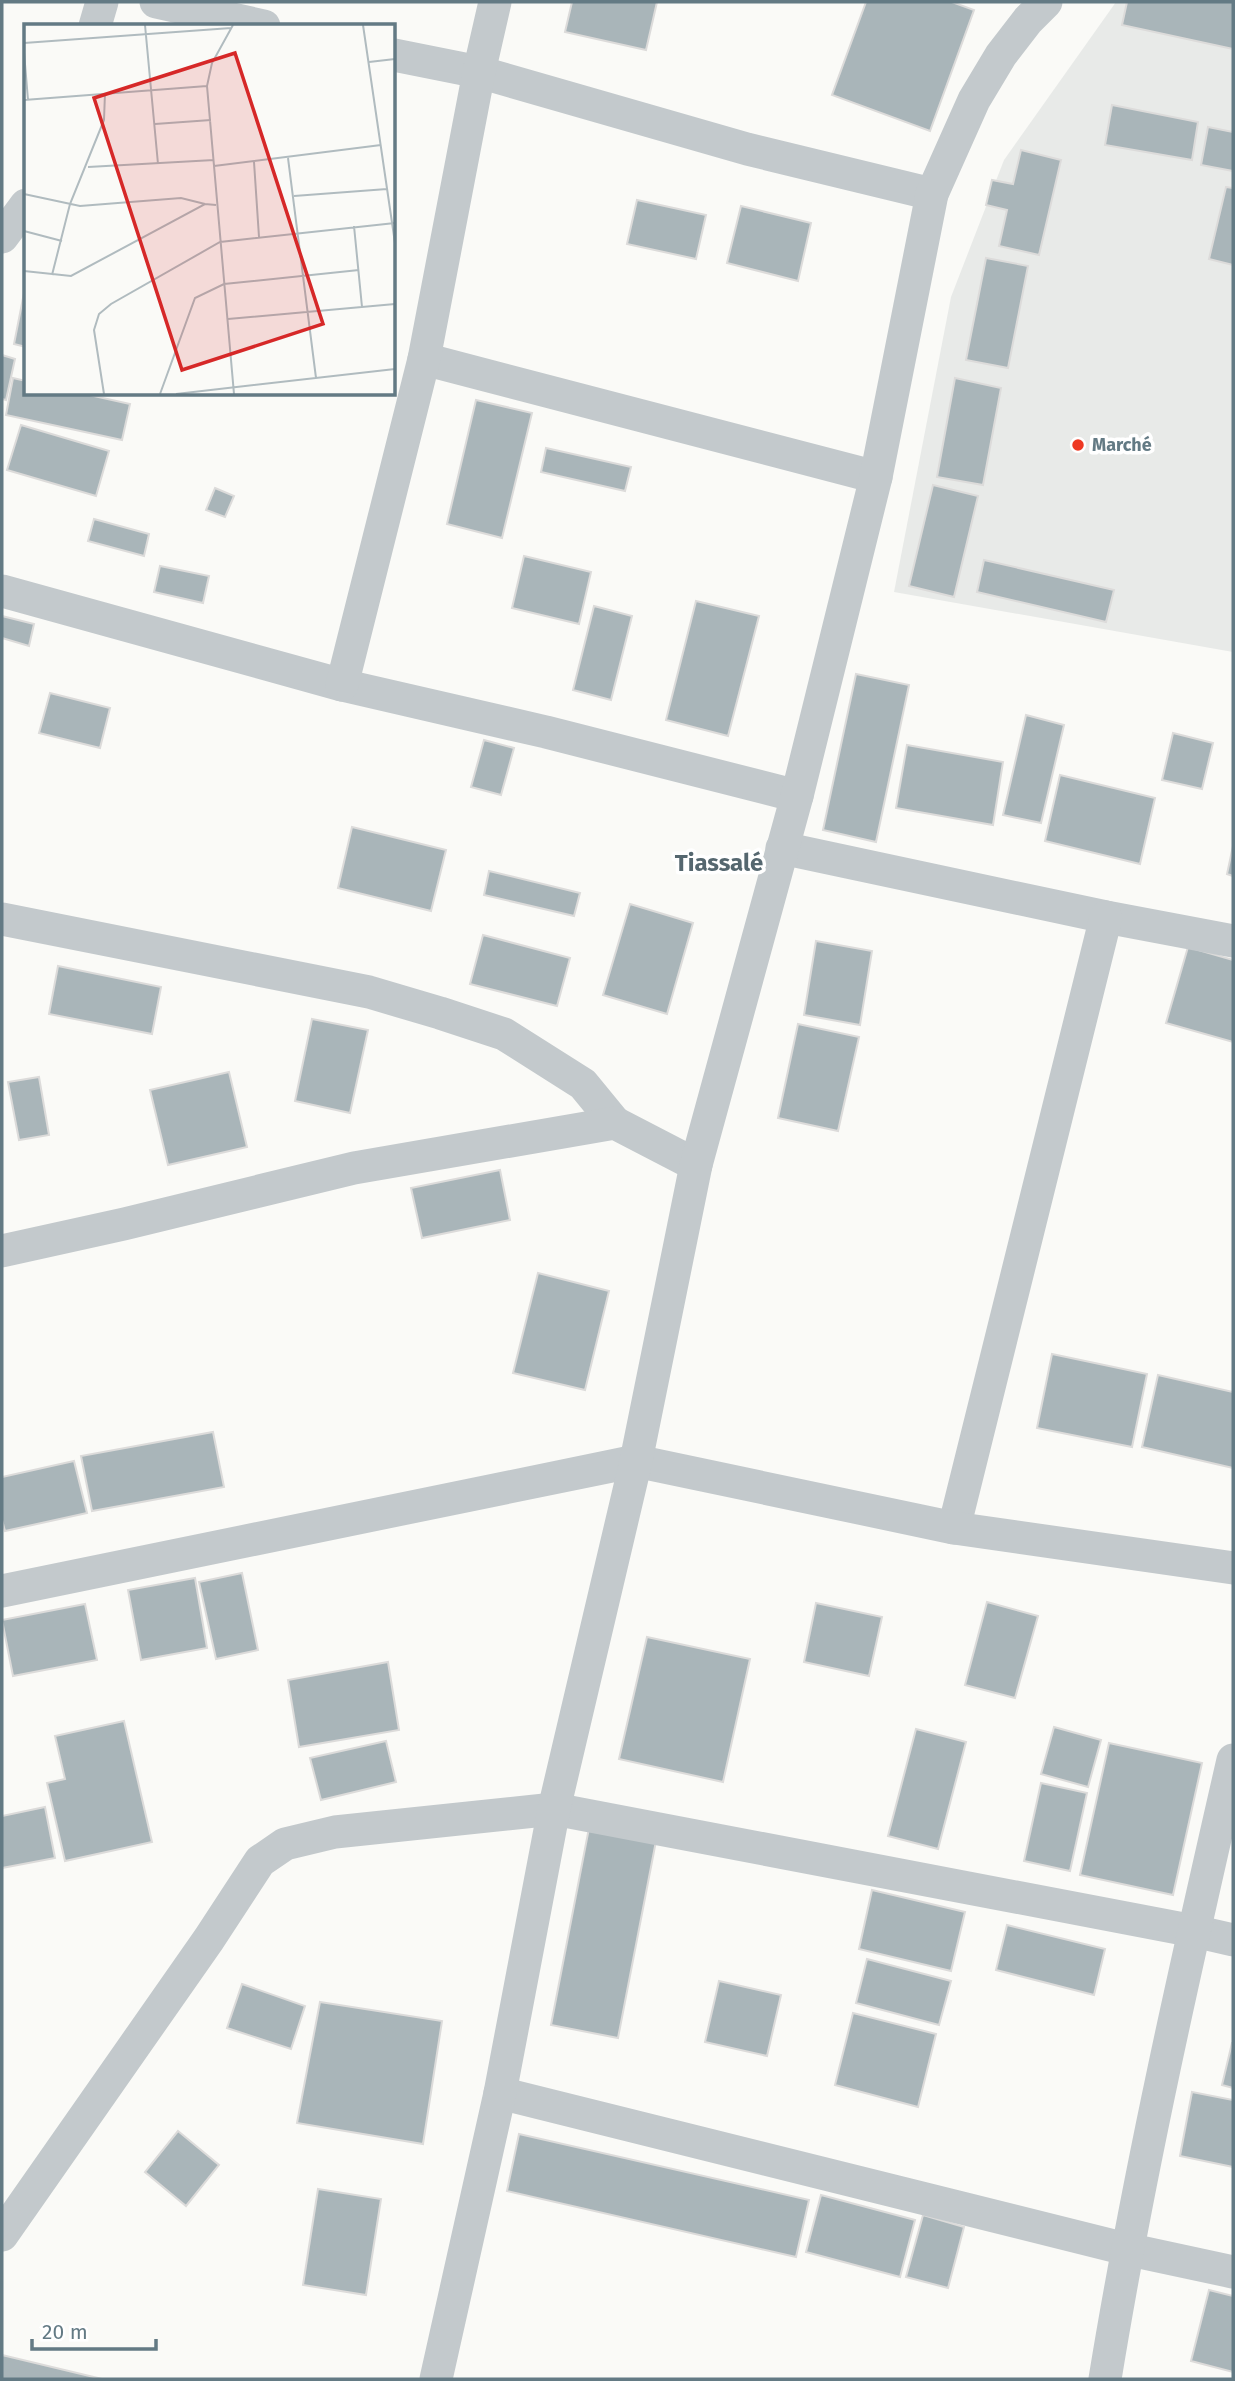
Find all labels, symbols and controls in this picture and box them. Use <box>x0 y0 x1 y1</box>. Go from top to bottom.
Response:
inset map <box>24 24 396 396</box>
place label: Marché <box>1092 434 1152 456</box>
marker: Marché <box>1070 437 1086 453</box>
district label: Tiassalé <box>675 849 763 877</box>
scale bar <box>32 2308 156 2352</box>
text: 20 m <box>42 2319 88 2345</box>

